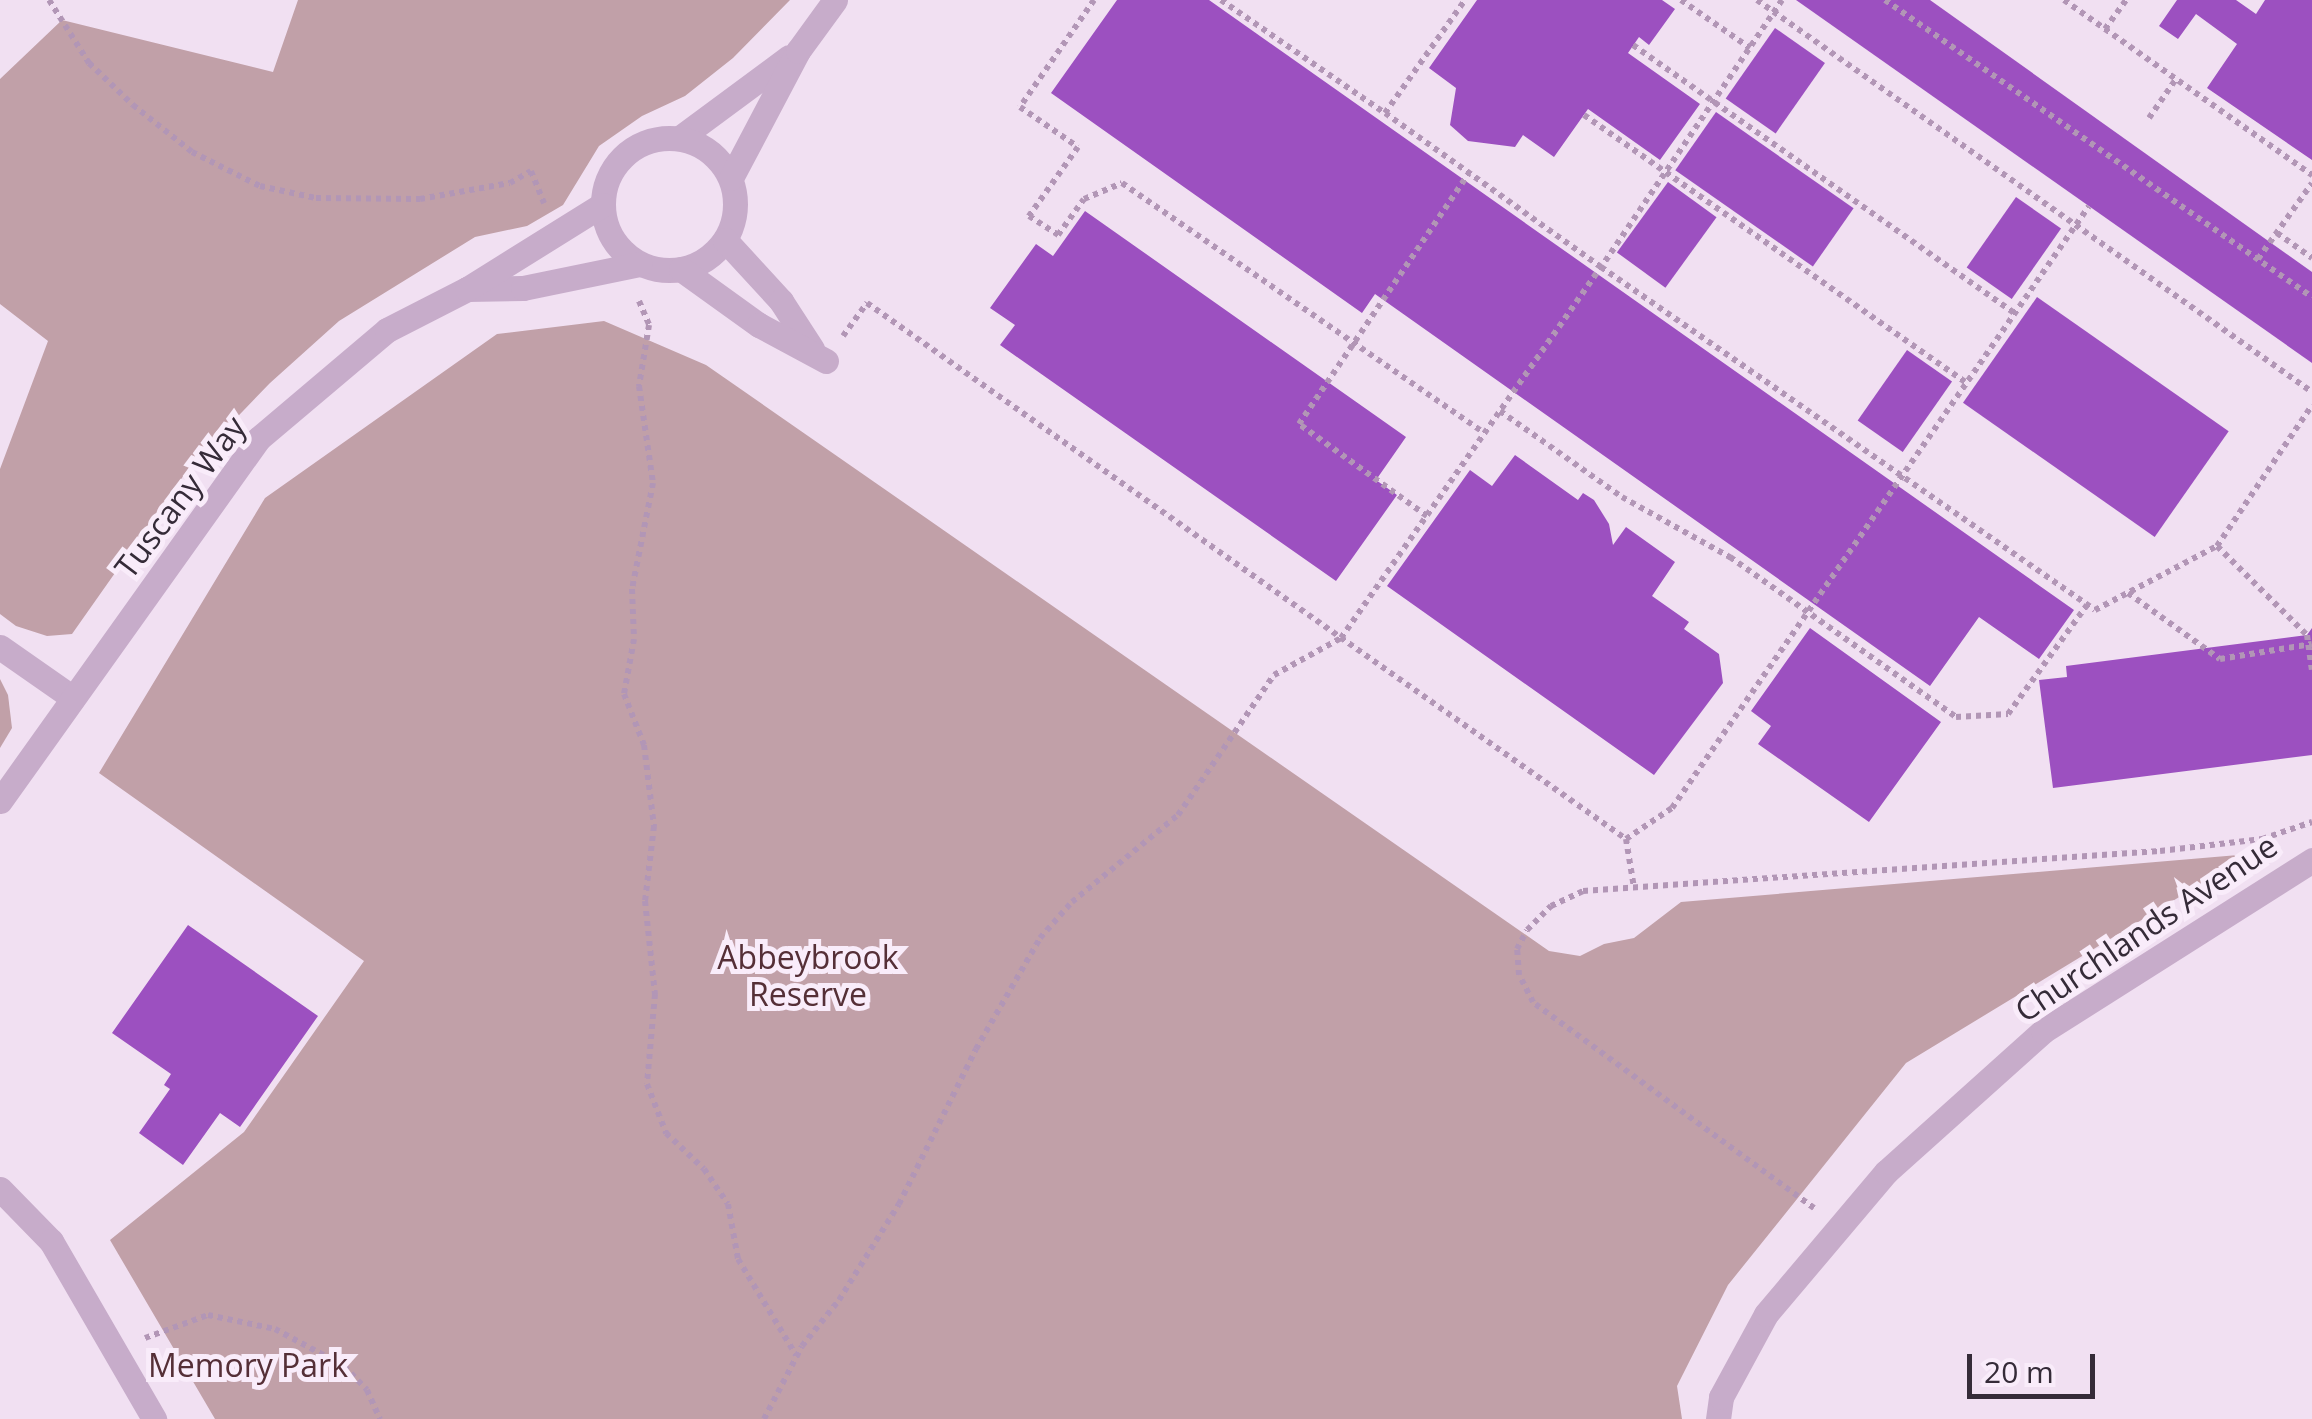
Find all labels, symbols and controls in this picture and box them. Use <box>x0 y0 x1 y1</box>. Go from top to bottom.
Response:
street label: Tuscany Way <box>107 408 253 586</box>
street label: Churchlands Avenue <box>2008 826 2284 1030</box>
park label: Abbeybrook Reserve <box>717 939 899 1014</box>
scale bar <box>1972 1334 2100 1396</box>
park label: Memory Park <box>148 1346 348 1384</box>
text: 20 m <box>1984 1351 2054 1392</box>

